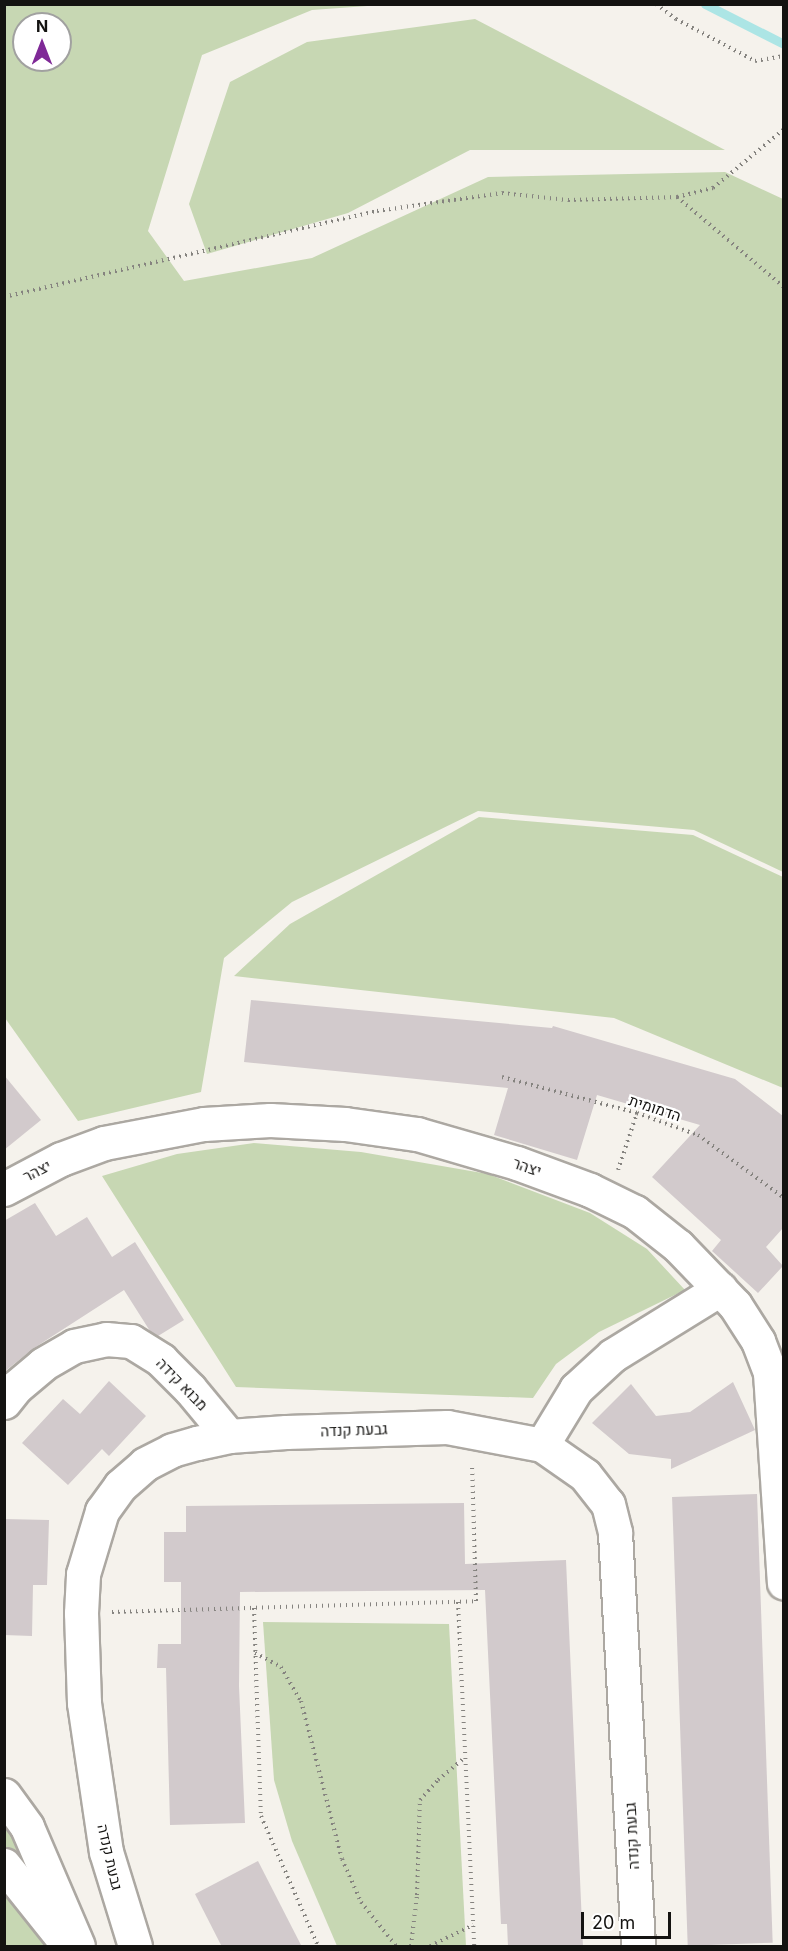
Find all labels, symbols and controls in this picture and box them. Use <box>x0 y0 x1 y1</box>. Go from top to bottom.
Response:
north arrow <box>12 12 72 72</box>
text: N <box>36 16 48 36</box>
street label: הדמומית <box>627 1091 683 1125</box>
street label: יצהר <box>510 1154 544 1180</box>
street label: יצהר <box>20 1156 54 1186</box>
street label: מבוא קידה <box>153 1354 211 1414</box>
street label: גבעת קנדה <box>320 1420 388 1440</box>
street label: גבעת קנדה <box>621 1802 643 1870</box>
street label: גבעת קנדה <box>94 1822 126 1892</box>
scale bar <box>584 1900 674 1938</box>
text: 20 m <box>592 1912 635 1933</box>

